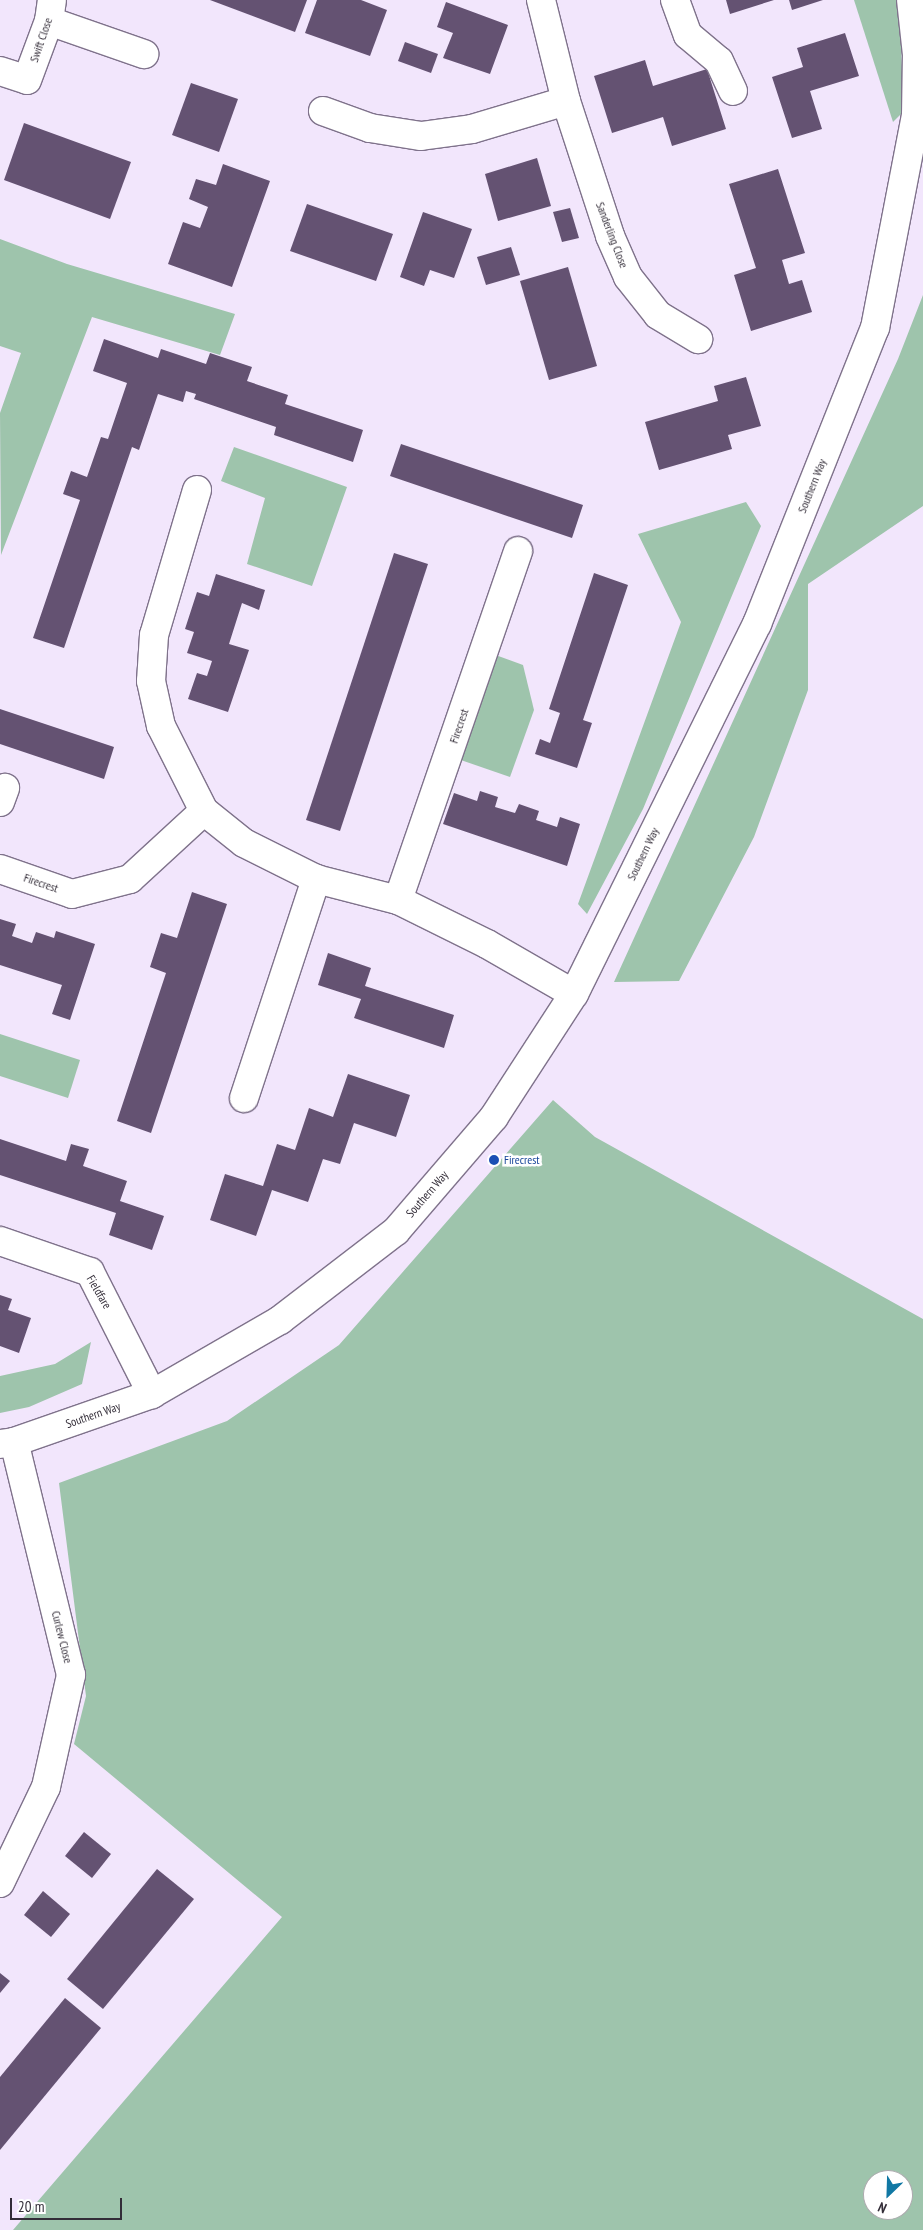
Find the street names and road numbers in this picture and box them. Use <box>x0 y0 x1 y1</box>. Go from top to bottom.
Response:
street label: Swift Close <box>27 16 55 64</box>
street label: Sanderling Close <box>593 200 631 270</box>
street label: Southern Way <box>795 457 829 515</box>
street label: Firecrest <box>446 707 472 745</box>
street label: Southern Way <box>624 825 662 883</box>
street label: Firecrest <box>22 870 60 896</box>
street label: Southern Way <box>403 1168 451 1220</box>
street label: Fieldfare <box>84 1273 114 1311</box>
street label: Southern Way <box>64 1399 122 1431</box>
street label: Curlew Close <box>49 1609 75 1665</box>

